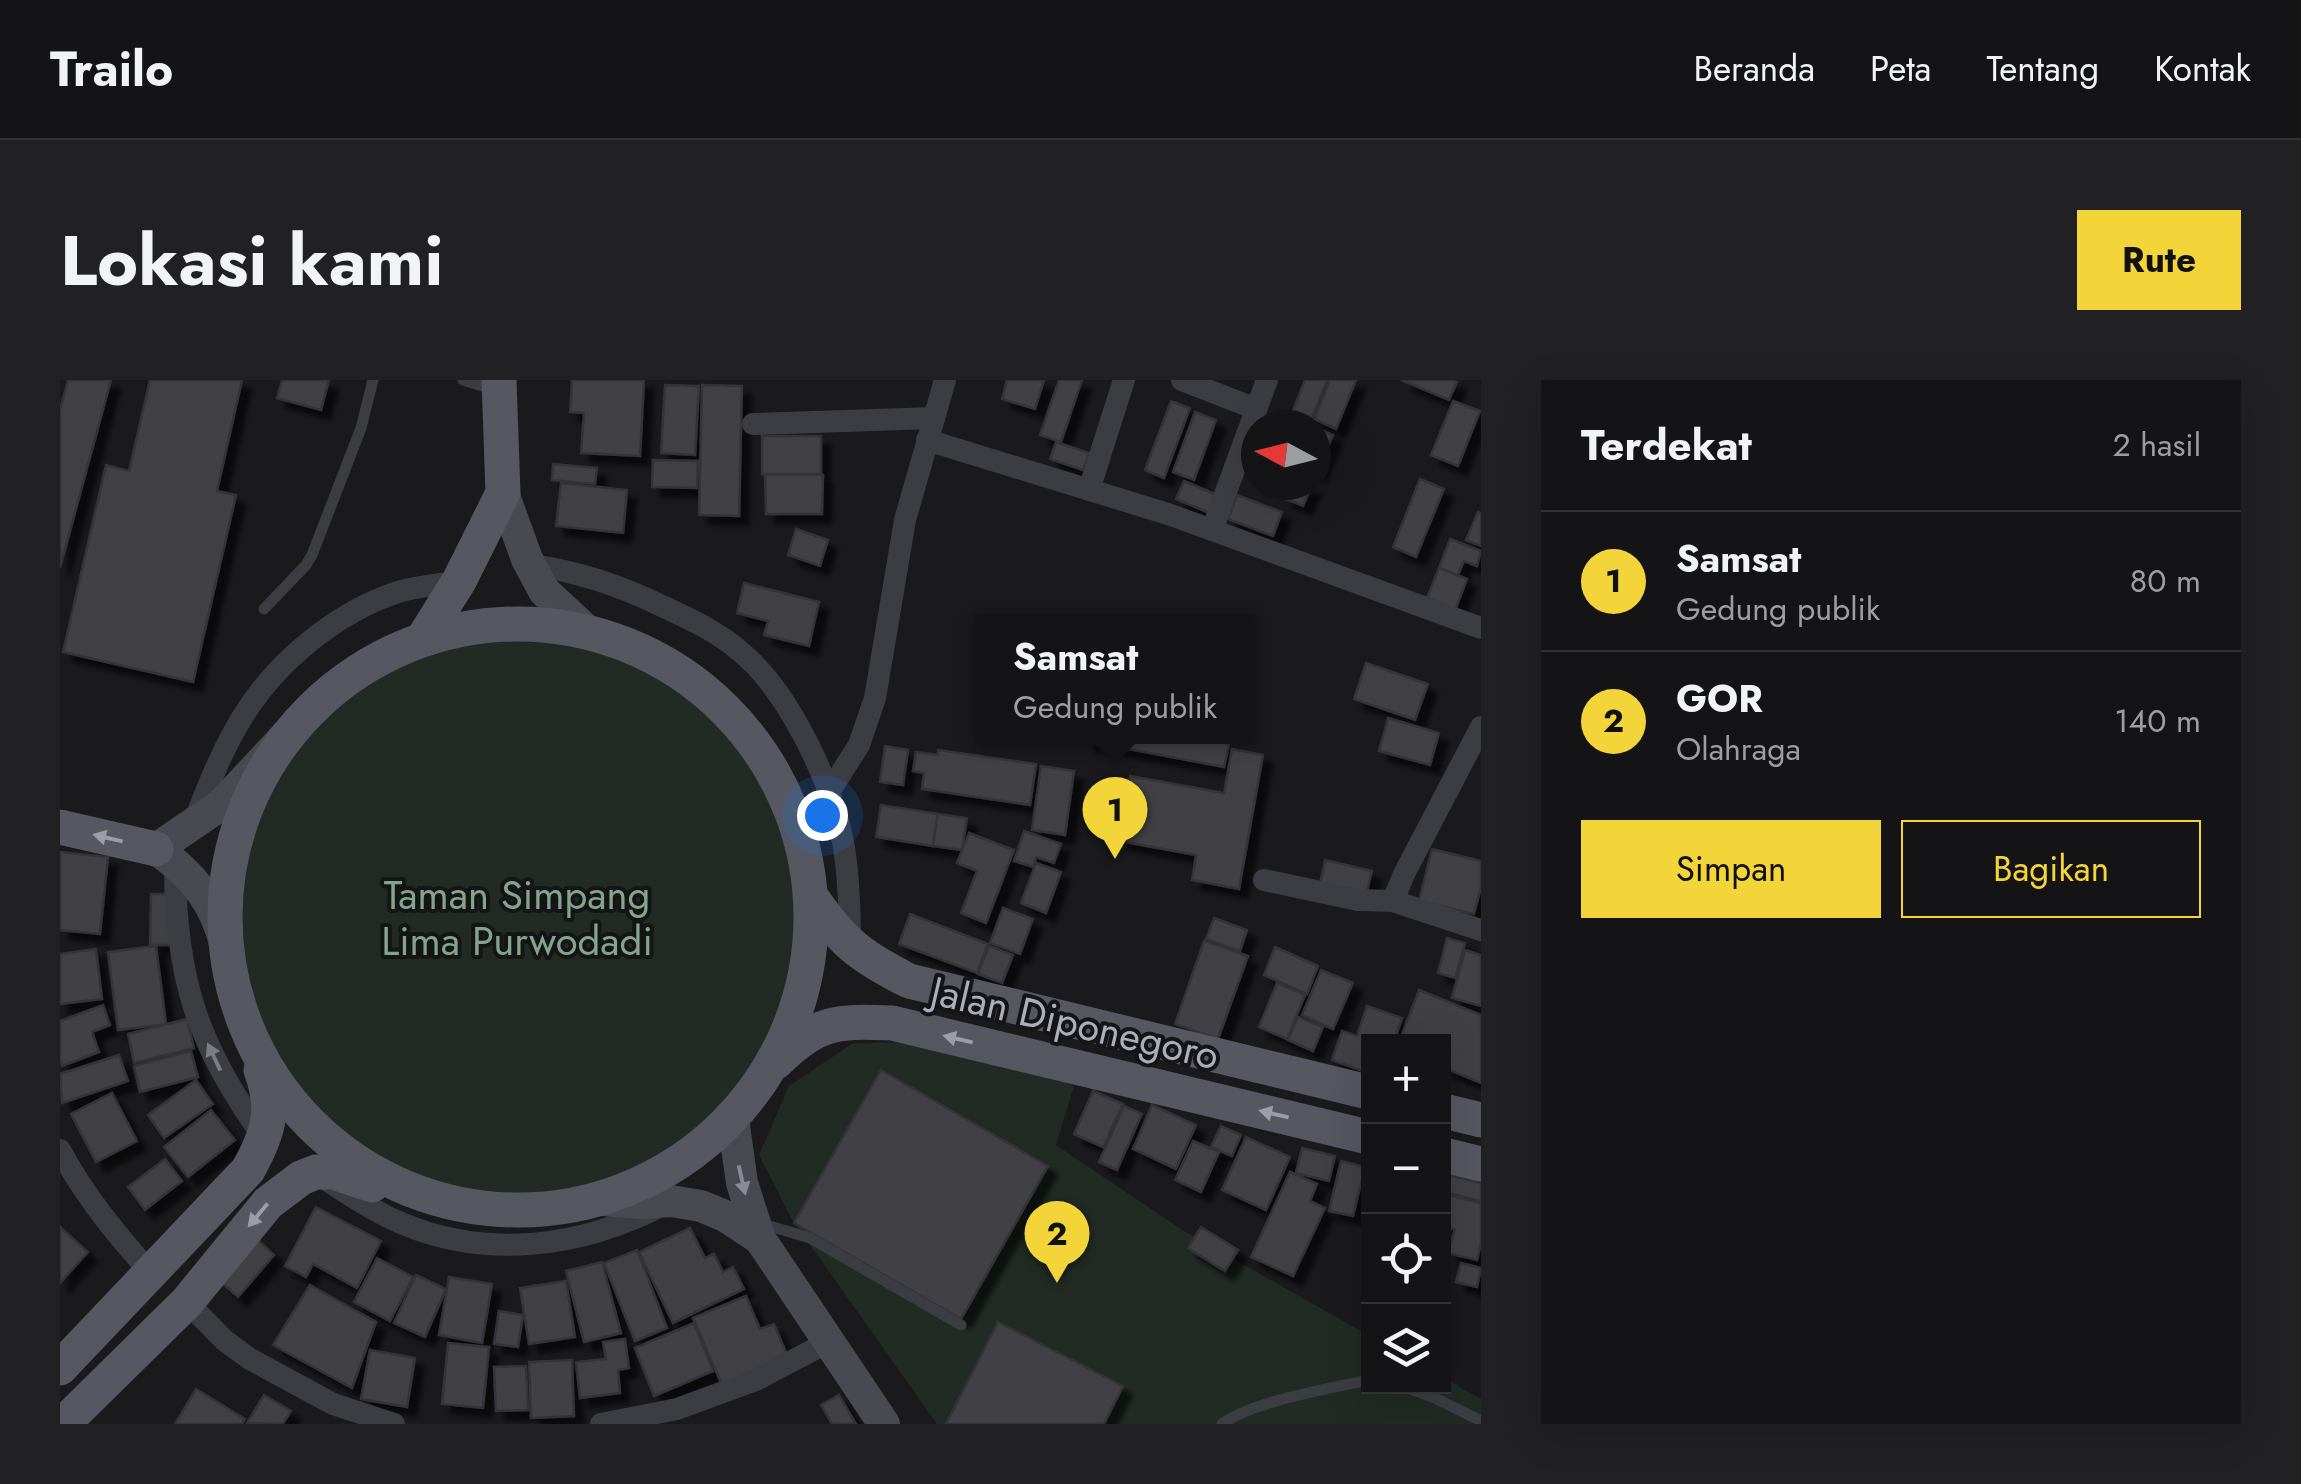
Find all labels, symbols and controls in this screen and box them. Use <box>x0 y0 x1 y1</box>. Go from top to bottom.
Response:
text: Trailo <box>50 35 173 104</box>
text: Beranda <box>1693 44 1815 94</box>
text: Peta <box>1870 44 1931 94</box>
text: Tentang <box>1986 44 2099 94</box>
text: Kontak <box>2154 44 2251 94</box>
text: Lokasi kami <box>60 210 443 311</box>
button: Rute <box>2077 210 2241 310</box>
north arrow <box>1241 410 1331 500</box>
text: Terdekat <box>1581 415 1752 476</box>
text: 2 hasil <box>2112 422 2201 468</box>
text: Samsat <box>1676 531 1801 586</box>
text: 1 <box>1605 558 1622 604</box>
text: 80 m <box>2130 558 2201 604</box>
text: Gedung publik <box>1676 586 1880 632</box>
popup <box>975 614 1255 744</box>
text: Samsat <box>1013 629 1138 684</box>
text: GOR <box>1676 671 1763 726</box>
text: Gedung publik <box>1013 684 1217 730</box>
text: 2 <box>1603 698 1624 744</box>
text: 140 m <box>2114 698 2201 744</box>
text: Olahraga <box>1676 726 1801 772</box>
pin: 1 <box>1082 776 1148 859</box>
your location <box>797 790 848 841</box>
button: Simpan <box>1581 820 1881 918</box>
button: Bagikan <box>1901 820 2201 918</box>
one-way arrow <box>92 830 123 845</box>
park label: Taman Simpang Lima Purwodadi <box>381 866 653 970</box>
street label: Jalan Diponegoro <box>921 961 1225 1084</box>
one-way arrow <box>942 1031 973 1046</box>
map controls <box>1361 1034 1451 1394</box>
button: + <box>1361 1034 1451 1124</box>
one-way arrow <box>205 1042 222 1071</box>
one-way arrow <box>1258 1106 1289 1122</box>
button: − <box>1361 1124 1451 1214</box>
one-way arrow <box>735 1165 750 1196</box>
pin: 2 <box>1024 1200 1090 1283</box>
one-way arrow <box>248 1203 269 1228</box>
button: locate <box>1361 1214 1451 1304</box>
button: layers <box>1361 1304 1451 1394</box>

